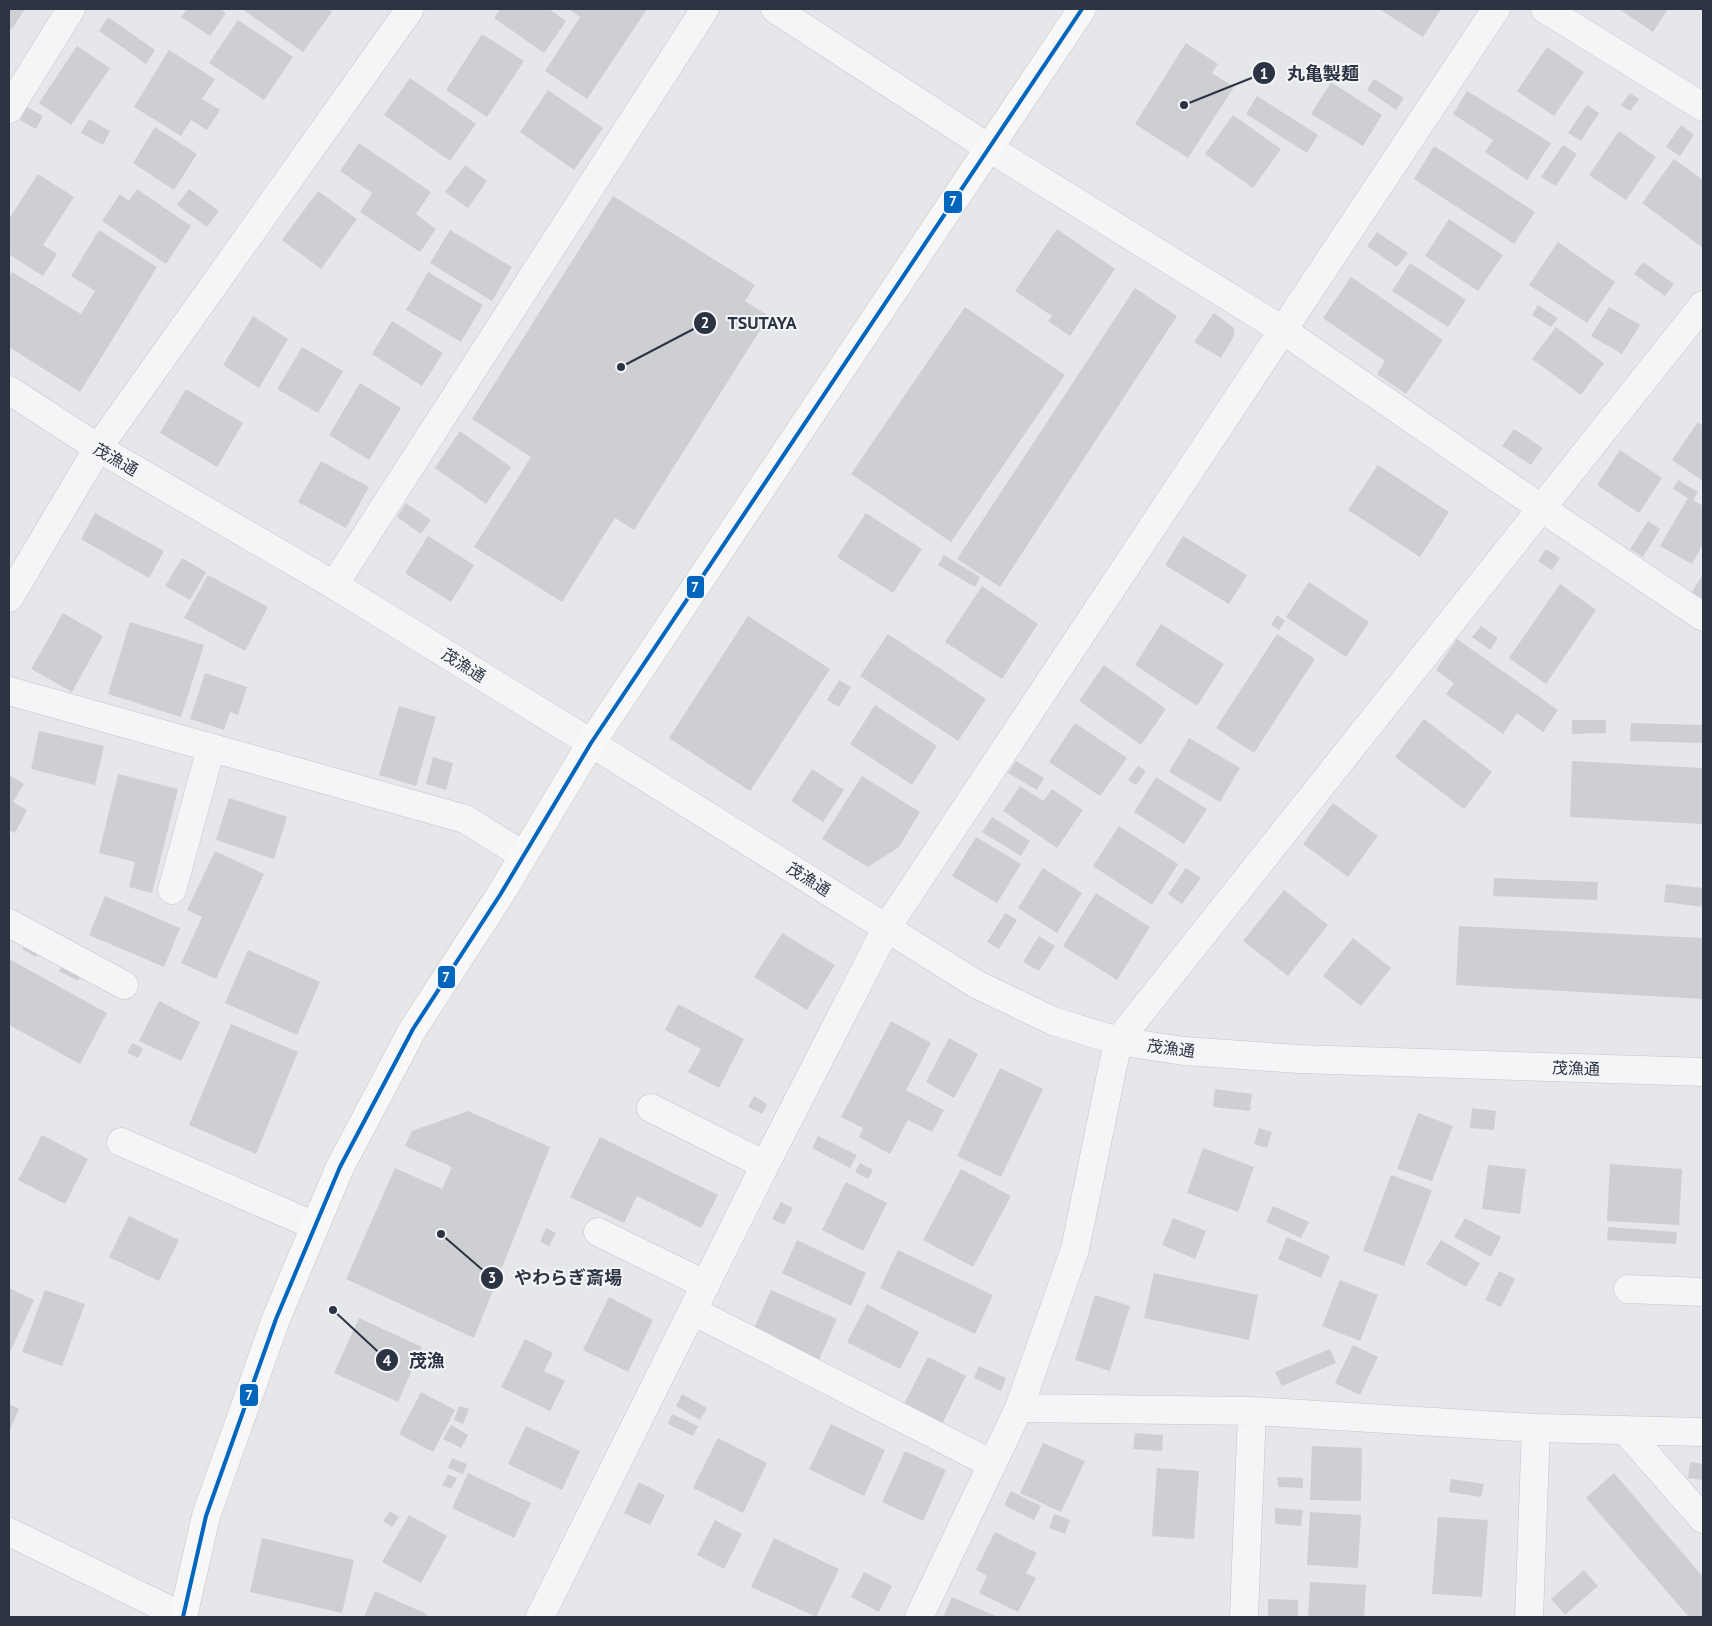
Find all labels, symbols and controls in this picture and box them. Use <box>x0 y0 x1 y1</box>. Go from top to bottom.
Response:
callout: 丸亀製麺 <box>1252 57 1369 90</box>
text: 丸亀製麺 <box>1287 62 1359 85</box>
text: 1 <box>1260 64 1268 83</box>
line badge: 7 <box>943 190 963 214</box>
text: 7 <box>949 192 957 210</box>
callout: TSUTAYA <box>692 306 806 339</box>
text: TSUTAYA <box>727 311 797 334</box>
text: 2 <box>701 313 709 332</box>
street label: 茂漁通 <box>90 438 142 480</box>
line badge: 7 <box>686 575 705 599</box>
text: 7 <box>691 578 699 596</box>
street label: 茂漁通 <box>438 644 490 686</box>
street label: 茂漁通 <box>783 858 835 900</box>
line badge: 7 <box>437 965 456 989</box>
text: 7 <box>442 968 450 986</box>
street label: 茂漁通 <box>1146 1035 1196 1061</box>
street label: 茂漁通 <box>1552 1057 1600 1079</box>
callout: やわらぎ斎場 <box>479 1261 632 1294</box>
text: やわらぎ斎場 <box>514 1266 622 1289</box>
text: 3 <box>488 1268 496 1287</box>
callout: 茂漁 <box>374 1344 455 1377</box>
text: 茂漁 <box>409 1349 445 1372</box>
text: 4 <box>383 1351 392 1370</box>
line badge: 7 <box>239 1383 259 1407</box>
text: 7 <box>245 1386 253 1404</box>

